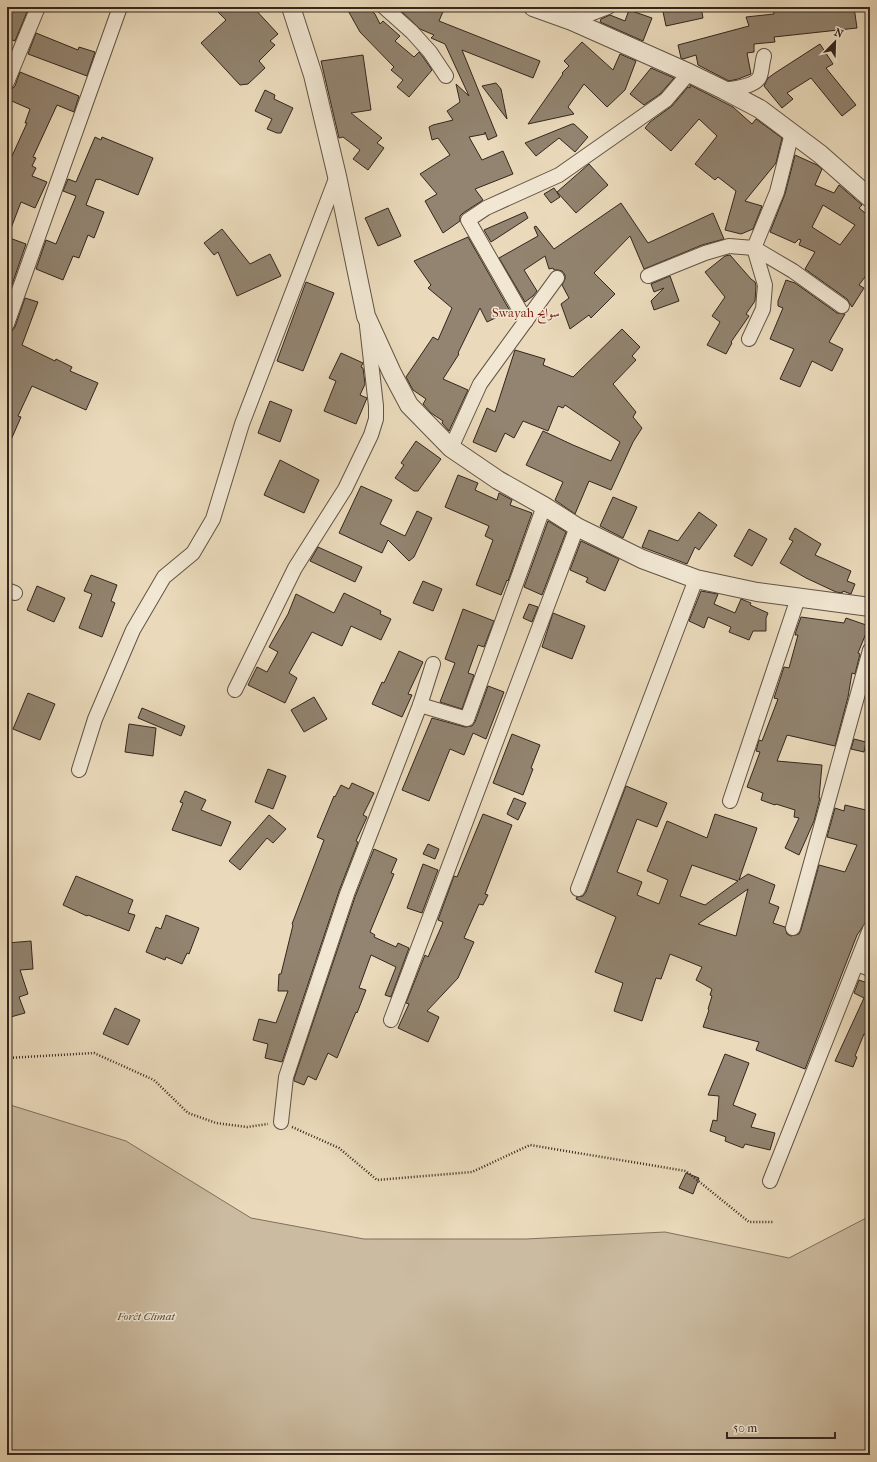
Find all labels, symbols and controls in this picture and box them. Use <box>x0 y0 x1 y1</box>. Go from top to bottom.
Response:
north arrow <box>815 22 855 62</box>
text: N <box>832 26 846 41</box>
district label: Swayah سوايح <box>492 305 560 324</box>
park label: Forêt Climat <box>116 1310 175 1323</box>
scale bar <box>727 1414 835 1440</box>
text: 50 m <box>733 1421 757 1435</box>

